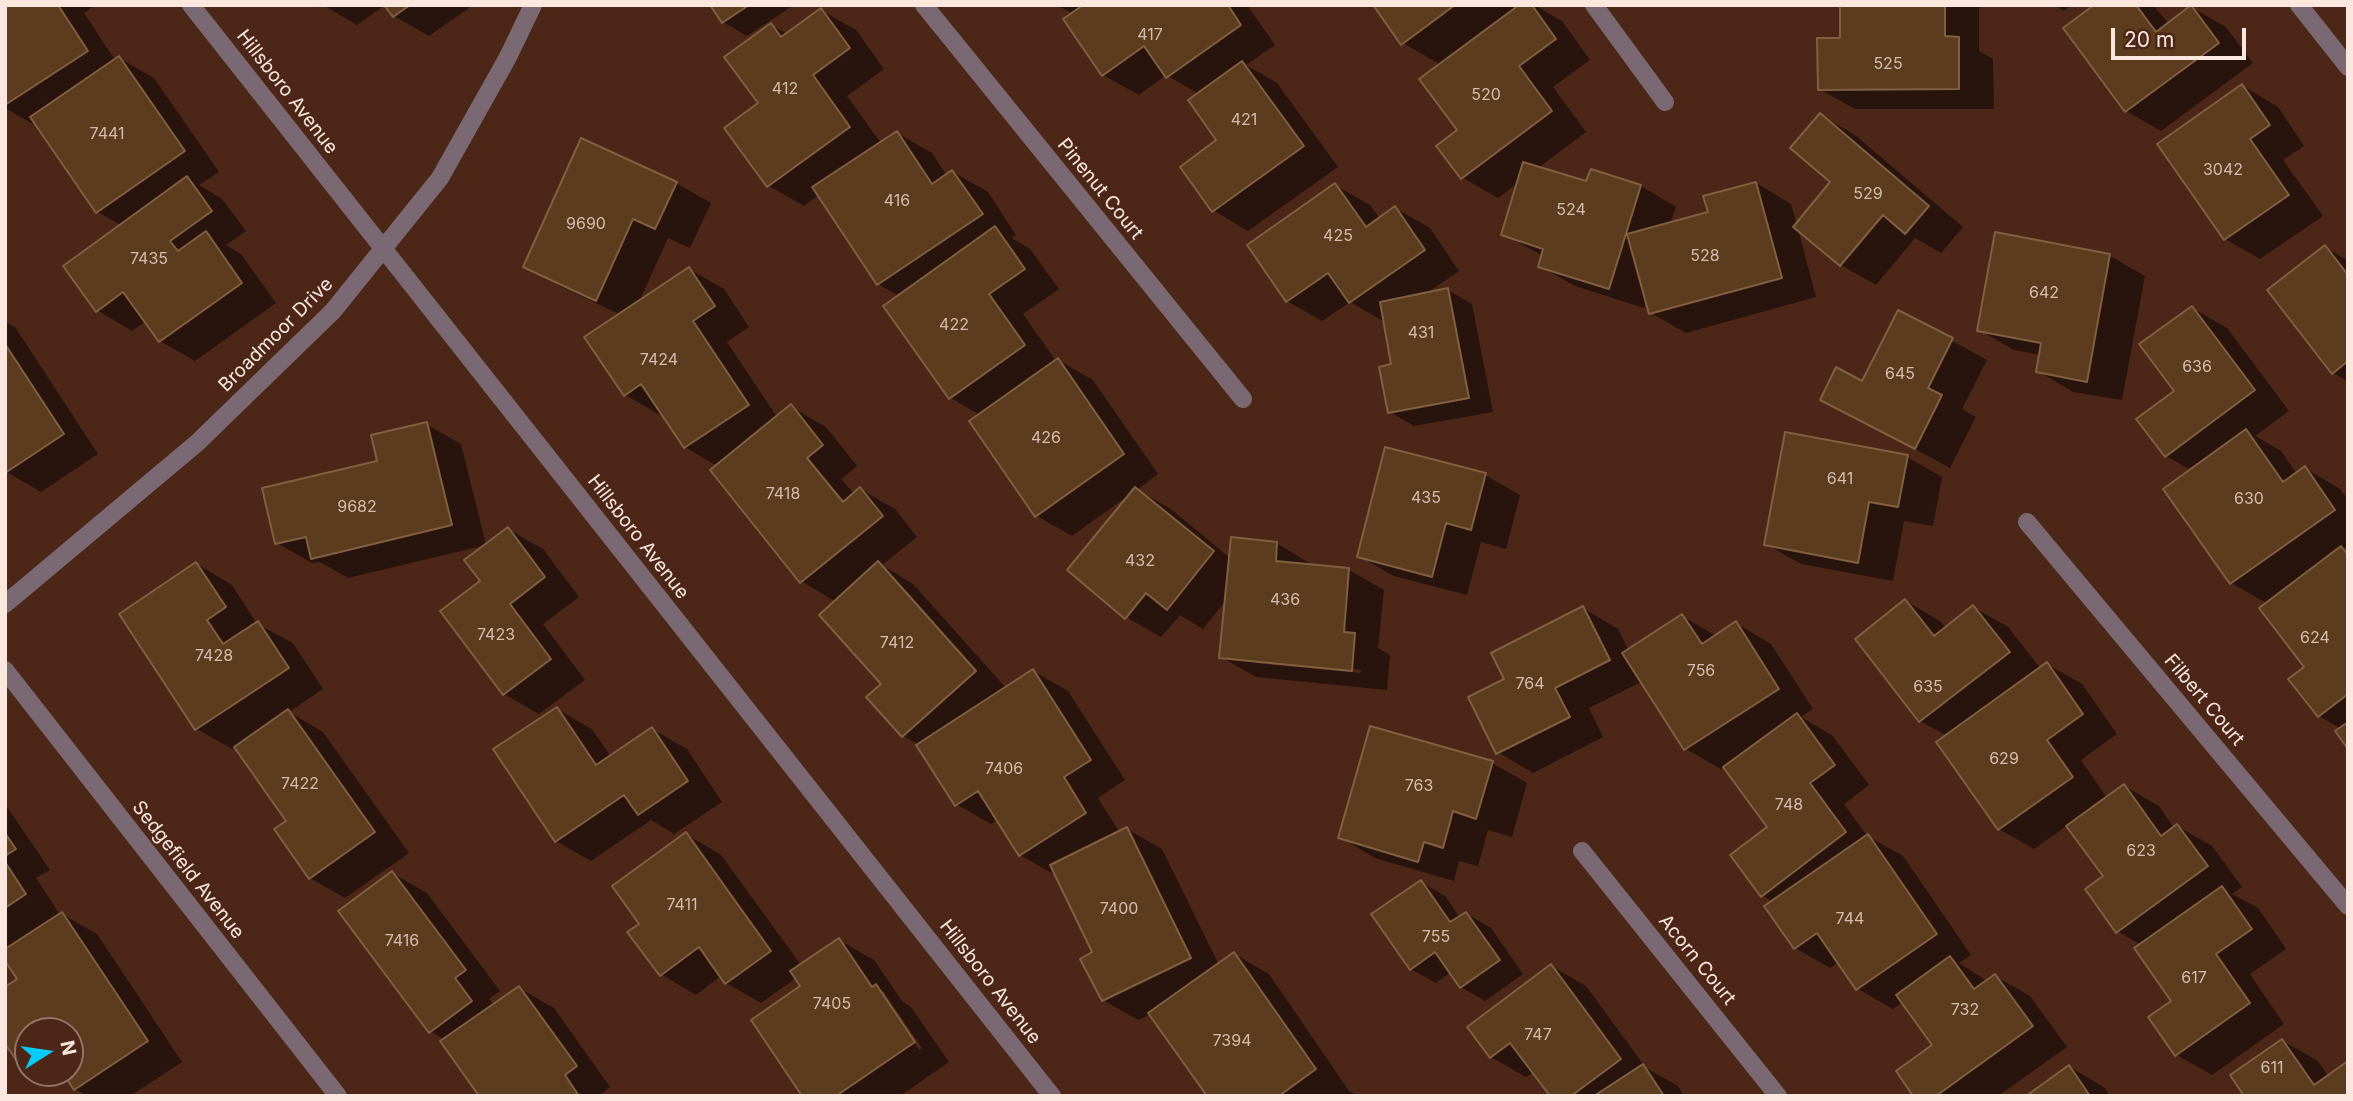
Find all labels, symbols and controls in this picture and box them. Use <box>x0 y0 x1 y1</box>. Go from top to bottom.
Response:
scale bar <box>2115 14 2250 58</box>
street label: Hillsboro Avenue <box>231 25 343 159</box>
house number: 417 <box>1137 25 1163 45</box>
text: 20 m <box>2124 27 2174 52</box>
house number: 525 <box>1873 54 1903 74</box>
house number: 412 <box>772 79 798 99</box>
house number: 520 <box>1471 85 1501 105</box>
house number: 421 <box>1231 110 1257 130</box>
house number: 7441 <box>90 124 124 144</box>
street label: Pinenut Court <box>1052 134 1148 244</box>
house number: 3042 <box>2203 160 2243 180</box>
house number: 529 <box>1853 184 1883 204</box>
house number: 416 <box>884 191 910 211</box>
house number: 524 <box>1556 200 1586 220</box>
house number: 9690 <box>566 214 606 234</box>
house number: 425 <box>1323 226 1353 246</box>
house number: 528 <box>1690 246 1720 266</box>
house number: 7435 <box>130 249 168 269</box>
street label: Broadmoor Drive <box>214 273 338 397</box>
house number: 642 <box>2029 283 2059 303</box>
house number: 422 <box>939 315 969 335</box>
house number: 431 <box>1408 323 1434 343</box>
house number: 7424 <box>640 350 678 370</box>
house number: 636 <box>2182 357 2212 377</box>
house number: 645 <box>1885 364 1915 384</box>
house number: 426 <box>1031 428 1061 448</box>
house number: 641 <box>1827 469 1853 489</box>
street label: Hillsboro Avenue <box>582 470 694 604</box>
house number: 7418 <box>766 484 800 504</box>
house number: 435 <box>1411 488 1441 508</box>
house number: 630 <box>2234 489 2264 509</box>
house number: 9682 <box>337 497 377 517</box>
house number: 432 <box>1125 551 1155 571</box>
house number: 436 <box>1270 590 1300 610</box>
house number: 7423 <box>477 625 515 645</box>
house number: 624 <box>2300 628 2330 648</box>
house number: 7412 <box>880 633 914 653</box>
house number: 7428 <box>195 646 233 666</box>
street label: Filbert Court <box>2159 650 2249 750</box>
house number: 756 <box>1687 661 1715 681</box>
house number: 764 <box>1515 674 1545 694</box>
house number: 635 <box>1913 677 1943 697</box>
house number: 629 <box>1989 749 2019 769</box>
house number: 7406 <box>985 759 1023 779</box>
house number: 7422 <box>281 774 319 794</box>
house number: 763 <box>1405 776 1433 796</box>
house number: 748 <box>1775 795 1803 815</box>
street label: Sedgefield Avenue <box>127 797 249 943</box>
house number: 623 <box>2126 841 2156 861</box>
house number: 7411 <box>666 895 698 915</box>
house number: 7400 <box>1100 899 1138 919</box>
house number: 744 <box>1836 909 1864 929</box>
street label: Acorn Court <box>1654 910 1740 1010</box>
street label: Hillsboro Avenue <box>934 915 1046 1049</box>
house number: 755 <box>1422 927 1450 947</box>
house number: 7416 <box>385 931 419 951</box>
house number: 617 <box>2181 968 2207 988</box>
house number: 7405 <box>813 994 851 1014</box>
house number: 732 <box>1951 1000 1979 1020</box>
north arrow <box>14 1017 84 1087</box>
house number: 747 <box>1524 1025 1552 1045</box>
house number: 7394 <box>1213 1031 1251 1051</box>
text: N <box>55 1038 81 1057</box>
house number: 611 <box>2261 1058 2283 1078</box>

